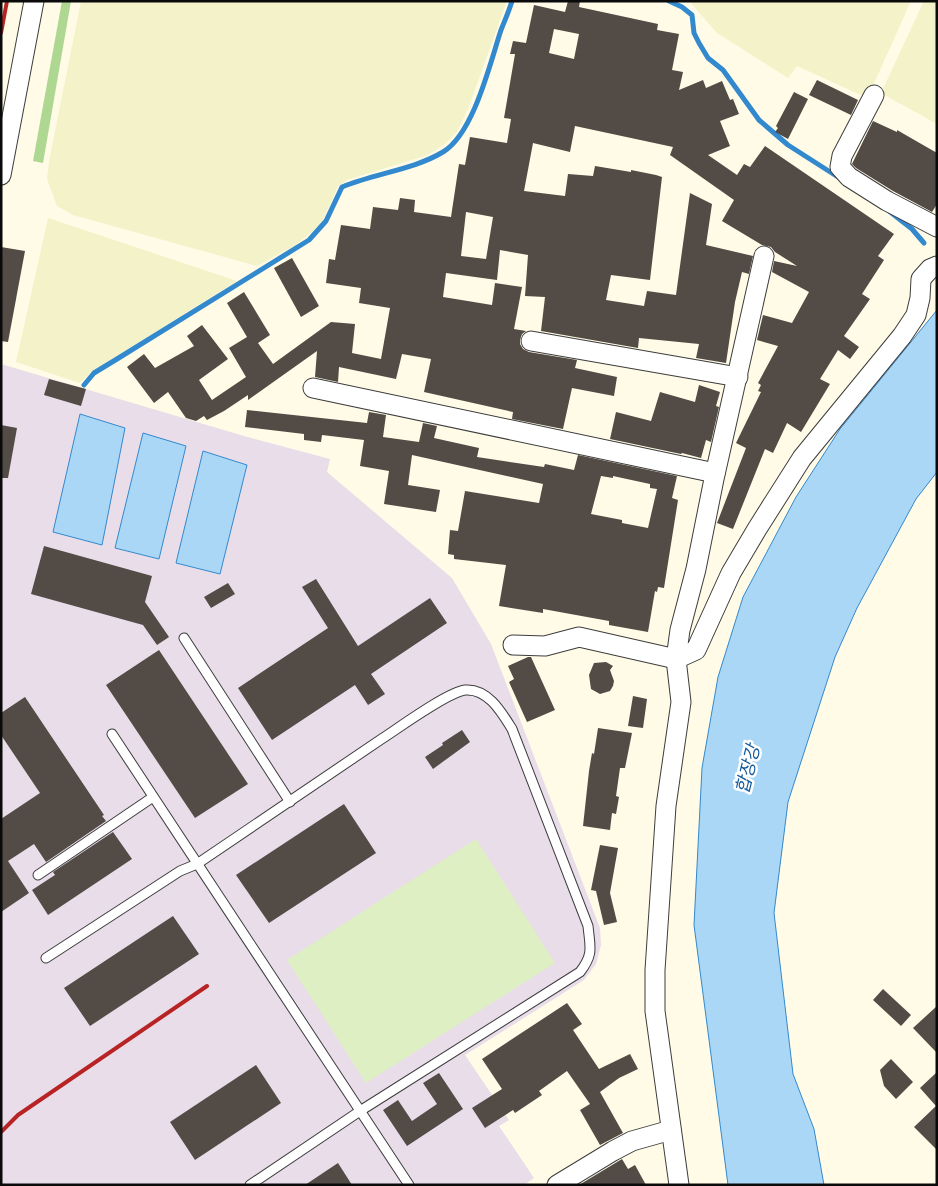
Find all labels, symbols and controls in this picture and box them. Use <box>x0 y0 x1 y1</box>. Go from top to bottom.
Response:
water label: 합장강 <box>729 740 765 796</box>

